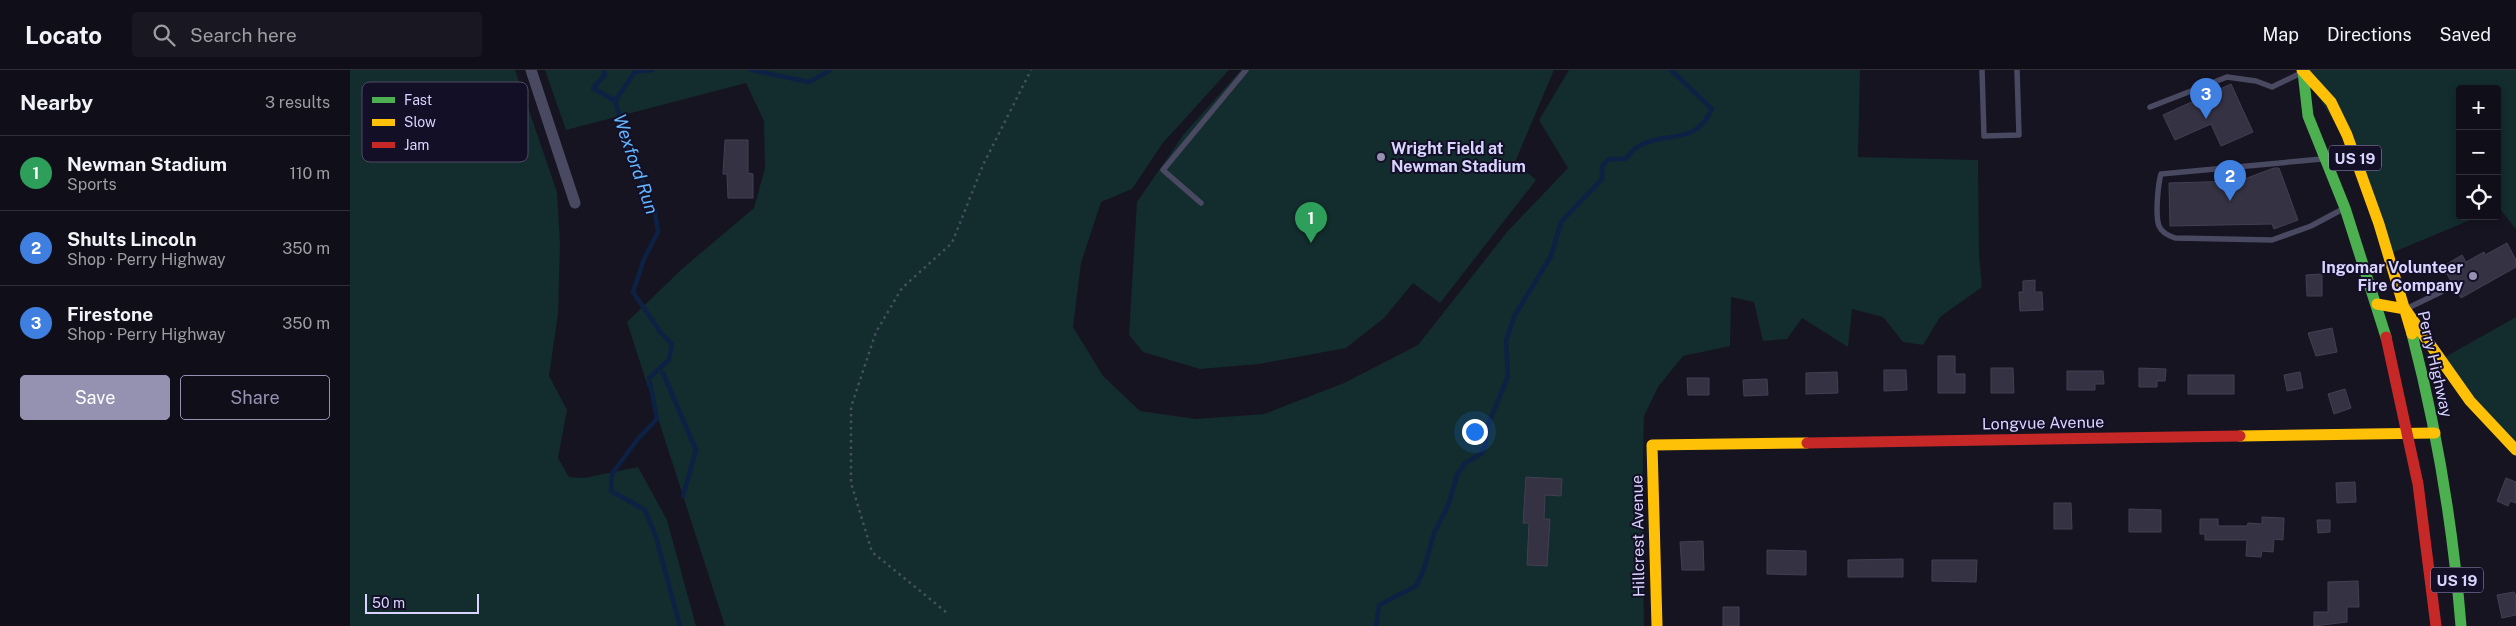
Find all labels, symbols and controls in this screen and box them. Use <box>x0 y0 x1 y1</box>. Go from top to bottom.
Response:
search box <box>132 12 482 57</box>
text: Locato <box>25 21 102 49</box>
icon: search <box>150 21 178 49</box>
text: Search here <box>190 24 297 46</box>
text: Map <box>2262 24 2299 45</box>
text: Directions <box>2327 24 2412 45</box>
text: Saved <box>2440 24 2491 45</box>
pin: 3 <box>2190 78 2222 119</box>
legend <box>362 82 528 162</box>
map controls <box>2456 85 2501 220</box>
button: + <box>2456 85 2501 130</box>
text: Nearby <box>20 90 93 115</box>
text: Fast <box>404 92 432 108</box>
text: 3 results <box>265 93 330 112</box>
water label: Wexford Run <box>609 111 663 217</box>
text: Slow <box>404 114 436 130</box>
button: − <box>2456 130 2501 175</box>
text: Jam <box>404 137 429 153</box>
place label: Wright Field at Newman Stadium <box>1391 139 1526 176</box>
road number: US 19 <box>2329 146 2381 170</box>
marker: Wright Field at Newman Stadium <box>1375 151 1387 163</box>
text: Newman Stadium <box>67 153 227 175</box>
pin: 2 <box>2214 160 2246 201</box>
text: 1 <box>33 164 39 183</box>
text: 110 m <box>289 164 330 183</box>
text: Sports <box>67 175 117 194</box>
button: locate <box>2456 175 2501 220</box>
pin: 1 <box>1295 202 1327 243</box>
text: Shults Lincoln <box>67 228 196 250</box>
text: 2 <box>31 239 41 258</box>
text: 350 m <box>282 239 330 258</box>
text: Shop · Perry Highway <box>67 250 226 269</box>
place label: Ingomar Volunteer Fire Company <box>2321 258 2463 295</box>
marker: Ingomar Volunteer Fire Company <box>2467 270 2479 282</box>
text: Firestone <box>67 303 153 325</box>
street label: Perry Highway <box>2414 309 2457 420</box>
text: 3 <box>31 314 41 333</box>
text: 350 m <box>282 314 330 333</box>
text: Shop · Perry Highway <box>67 325 226 344</box>
button: Save <box>20 375 170 420</box>
button: Share <box>180 375 330 420</box>
street label: Longvue Avenue <box>1982 412 2104 434</box>
your location <box>1462 419 1488 445</box>
street label: Hillcrest Avenue <box>1627 475 1649 597</box>
road number: US 19 <box>2431 568 2483 592</box>
scale bar <box>365 591 479 614</box>
text: 50 m <box>372 595 405 611</box>

